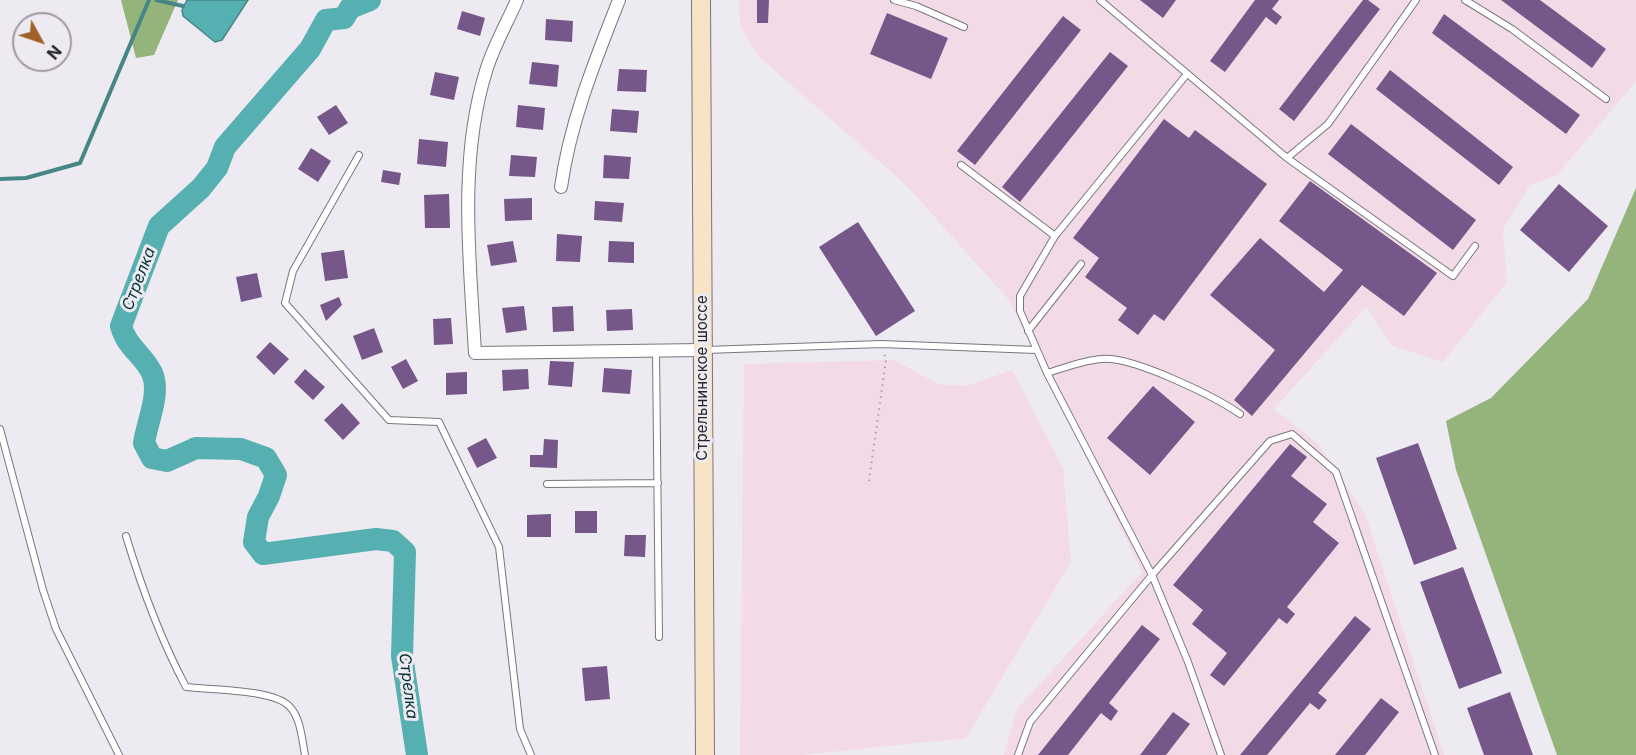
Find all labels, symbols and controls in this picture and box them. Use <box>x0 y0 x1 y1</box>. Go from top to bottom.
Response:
north arrow <box>12 12 72 72</box>
text: N <box>43 41 66 63</box>
water label: Стрелка <box>118 245 160 313</box>
street label: Стрельнинское шоссе <box>693 295 711 461</box>
water label: Стрелка <box>394 652 422 720</box>

